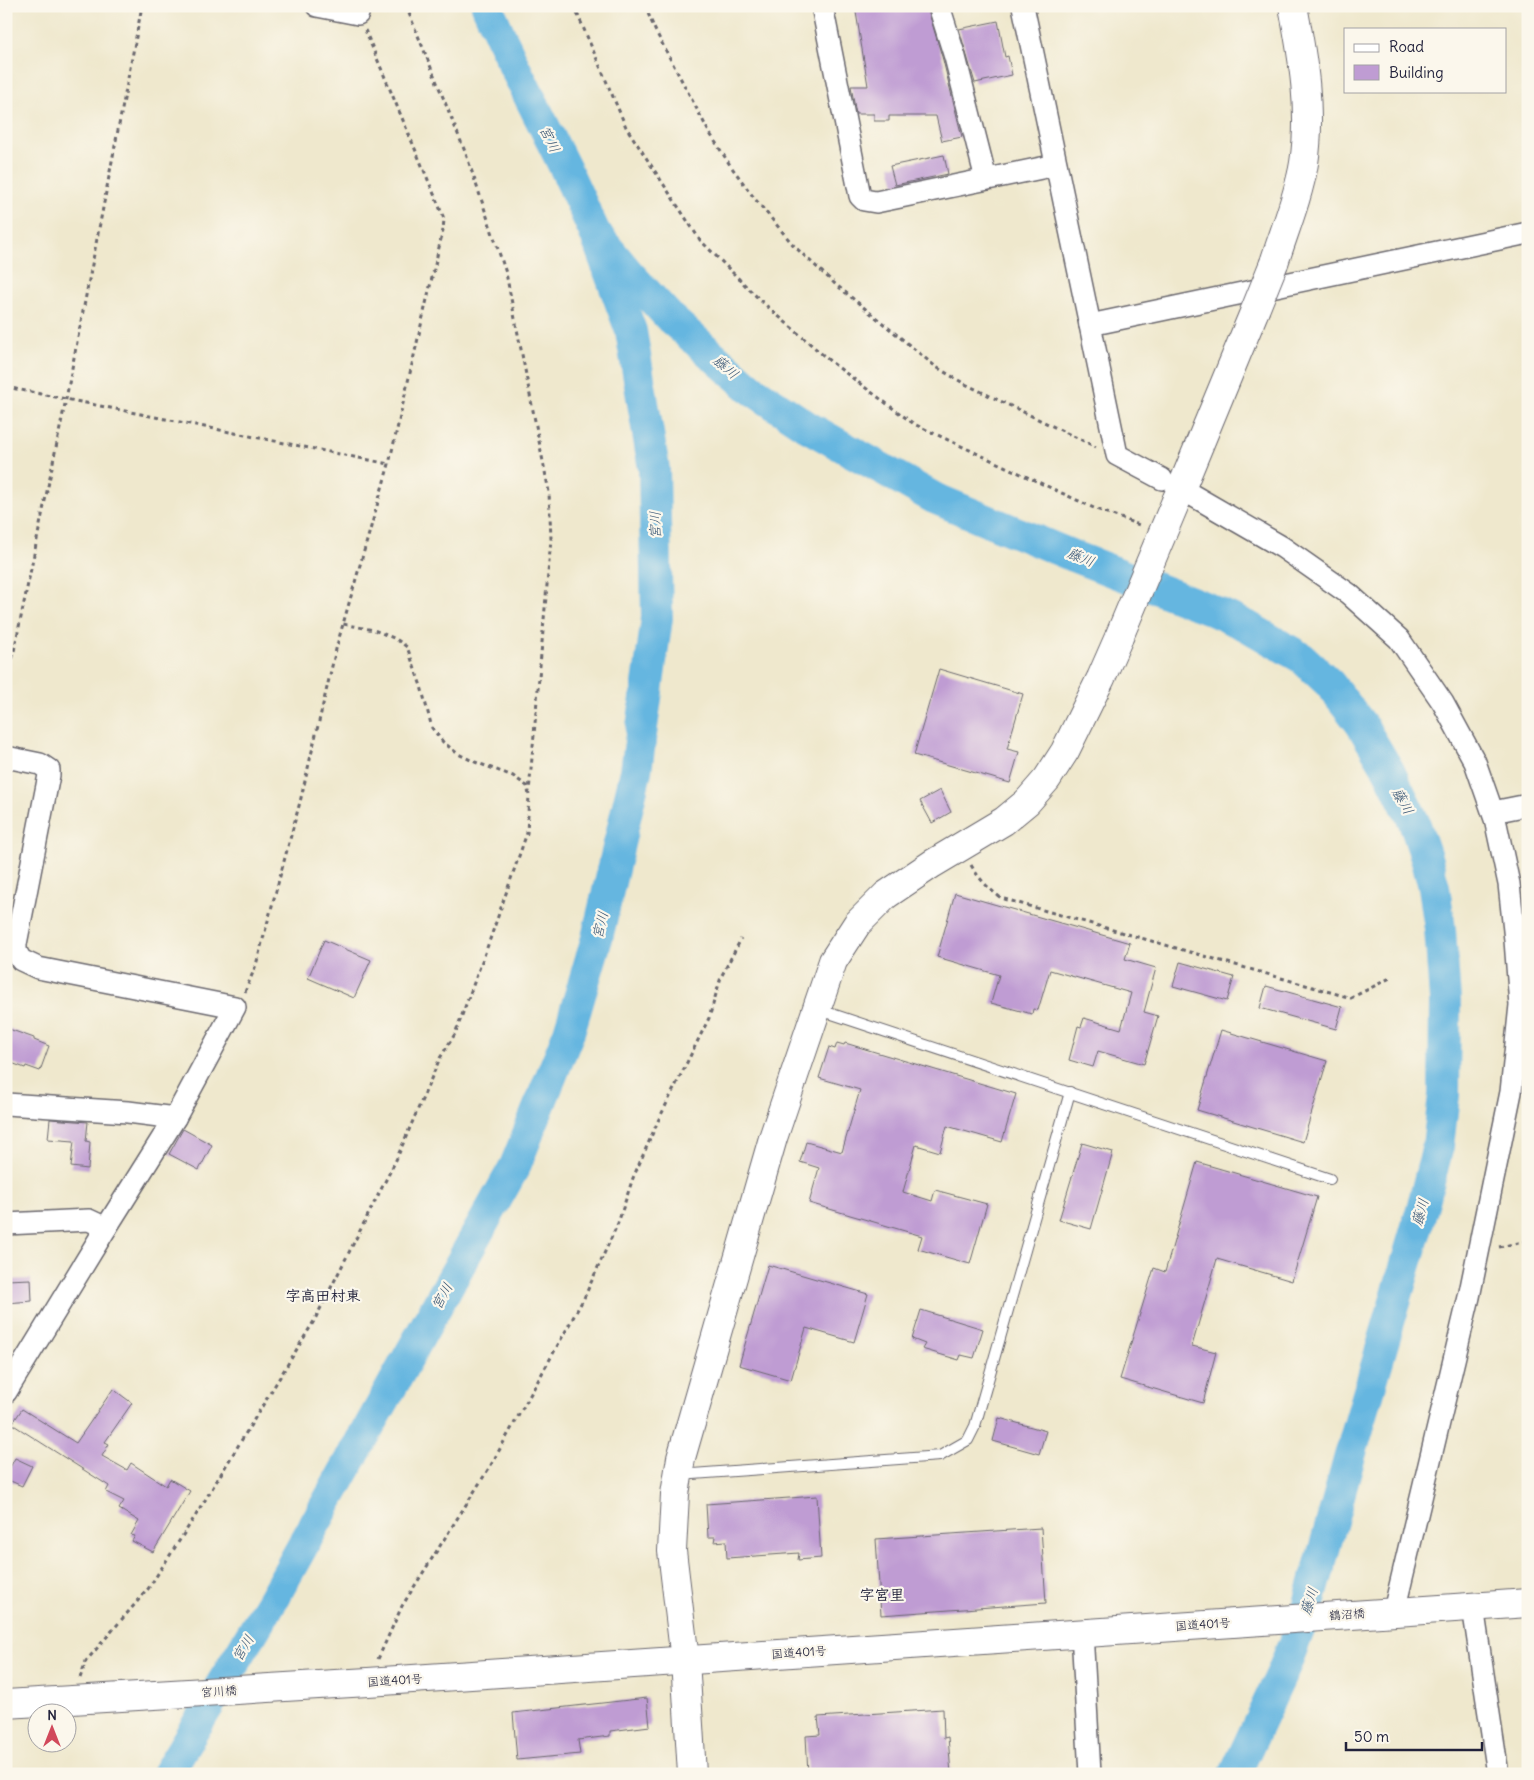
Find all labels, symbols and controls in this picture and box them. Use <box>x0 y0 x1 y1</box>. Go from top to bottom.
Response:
legend <box>1344 28 1506 92</box>
text: Road <box>1389 37 1424 56</box>
text: Building <box>1389 63 1444 82</box>
water label: 宮川 <box>536 122 564 156</box>
water label: 藤川 <box>710 351 742 383</box>
water label: 宮川 <box>646 511 664 539</box>
water label: 藤川 <box>1065 543 1097 571</box>
water label: 藤川 <box>1388 784 1418 818</box>
water label: 宮川 <box>588 909 612 941</box>
water label: 藤川 <box>1407 1196 1433 1228</box>
water label: 宮川 <box>427 1279 457 1313</box>
district label: 字高田村東 <box>285 1286 361 1305</box>
district label: 字宮里 <box>859 1585 905 1604</box>
water label: 藤川 <box>1296 1585 1322 1617</box>
street label: 鶴沼橋 <box>1329 1605 1365 1623</box>
street label: 国道401号 <box>1175 1615 1231 1633</box>
water label: 宮川 <box>228 1631 258 1665</box>
street label: 国道401号 <box>771 1643 827 1661</box>
street label: 国道401号 <box>367 1671 423 1689</box>
street label: 宮川橋 <box>201 1682 237 1700</box>
north arrow <box>28 1702 78 1752</box>
text: N <box>47 1706 57 1724</box>
scale bar <box>1346 1720 1483 1752</box>
text: 50 m <box>1354 1727 1389 1746</box>

